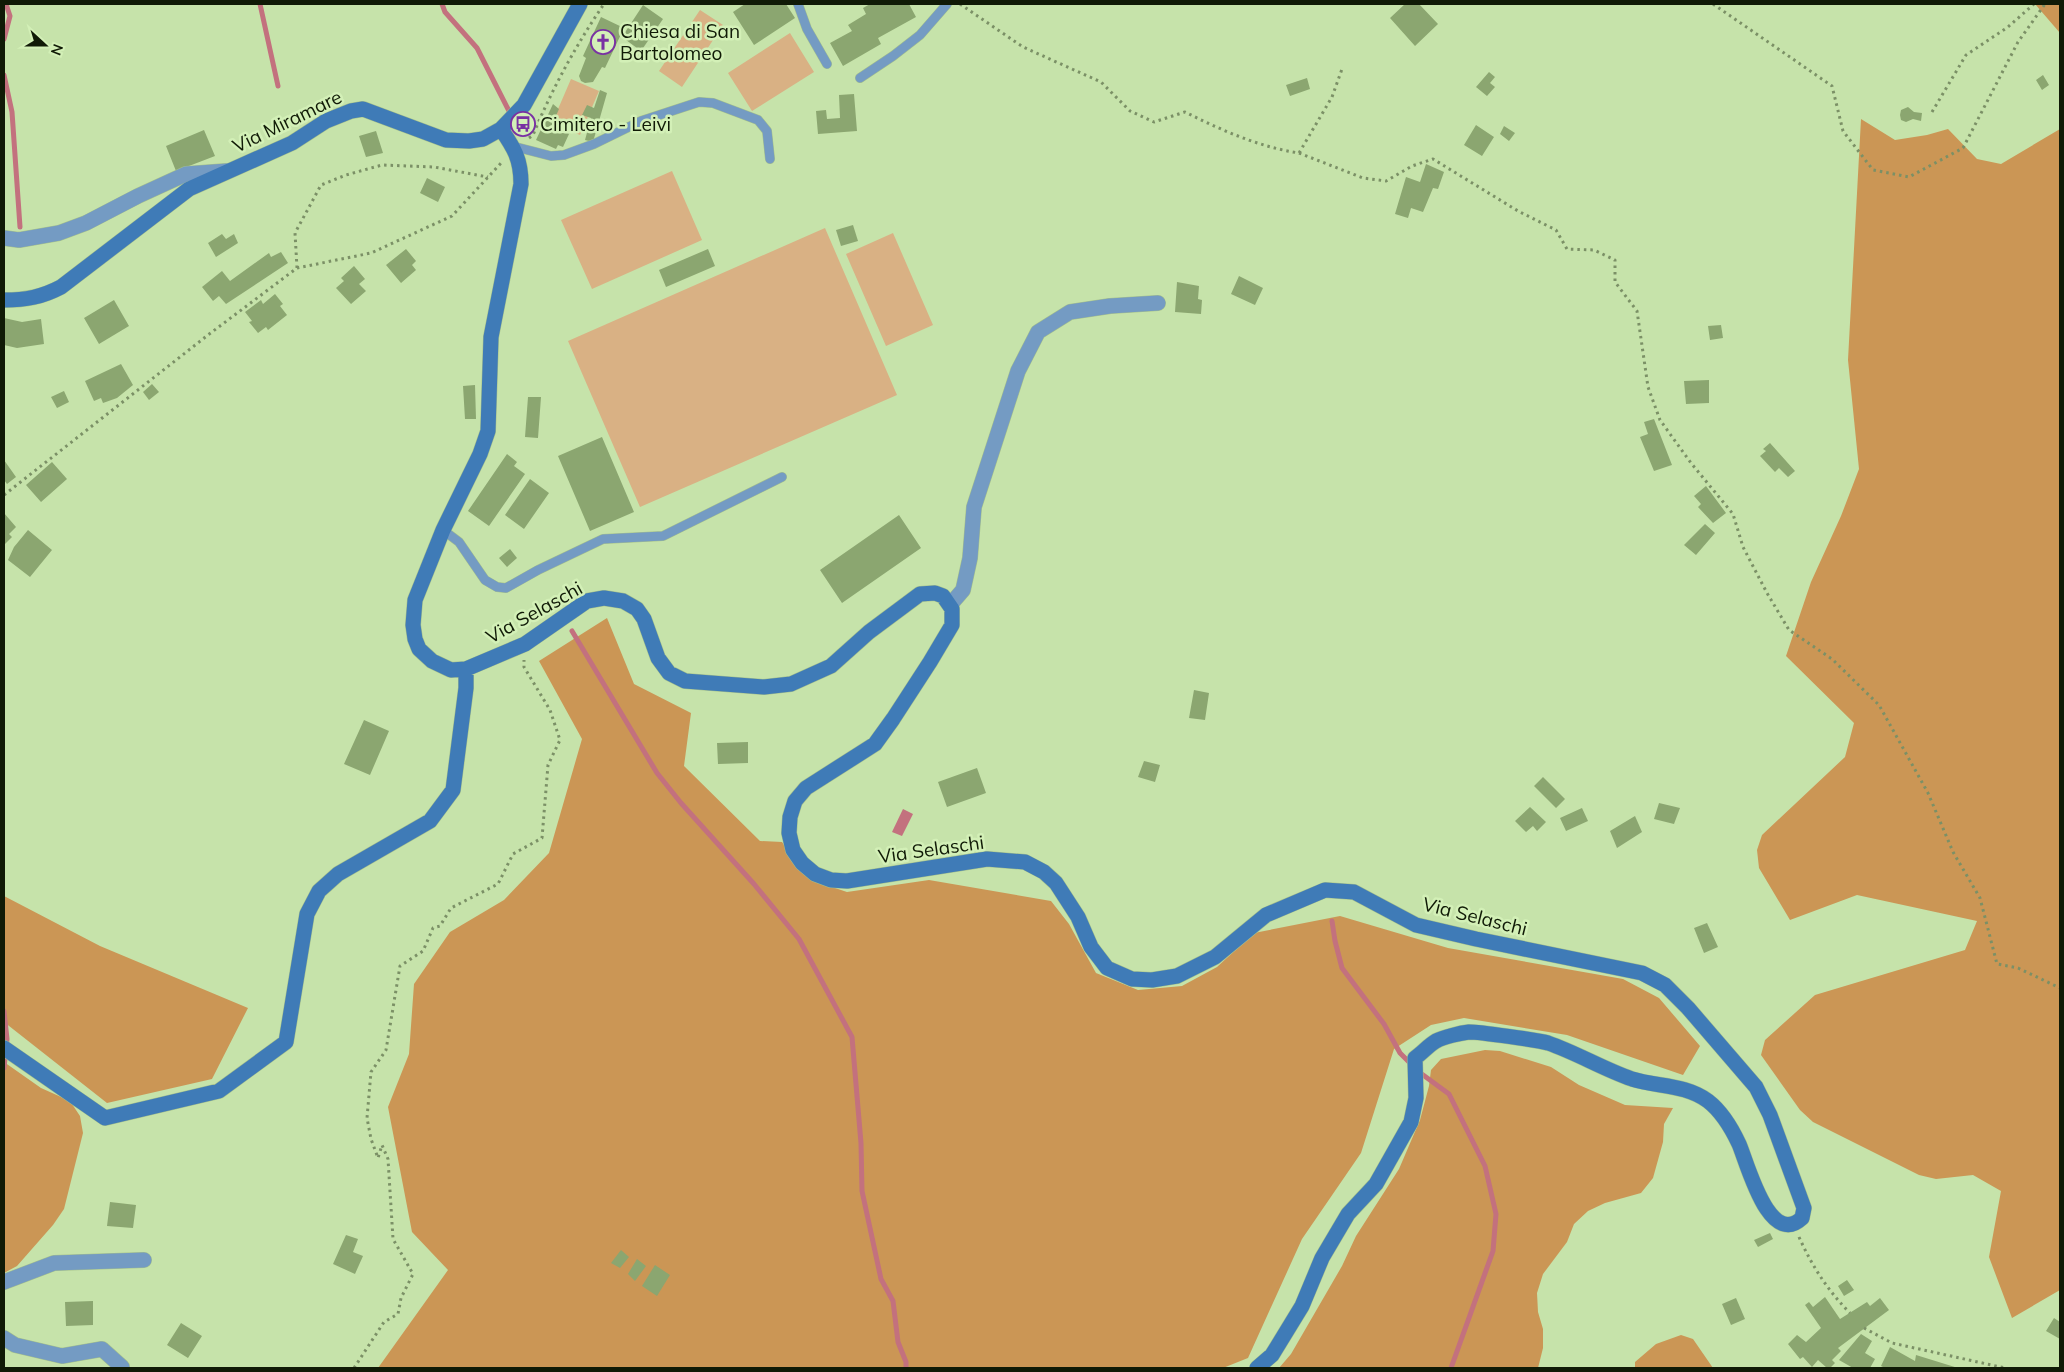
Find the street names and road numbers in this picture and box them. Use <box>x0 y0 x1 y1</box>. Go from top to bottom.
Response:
street label: Via Miramare <box>229 84 345 158</box>
street label: Via Selaschi <box>482 576 586 648</box>
street label: Via Selaschi <box>876 830 986 868</box>
street label: Via Selaschi <box>1420 891 1530 941</box>

